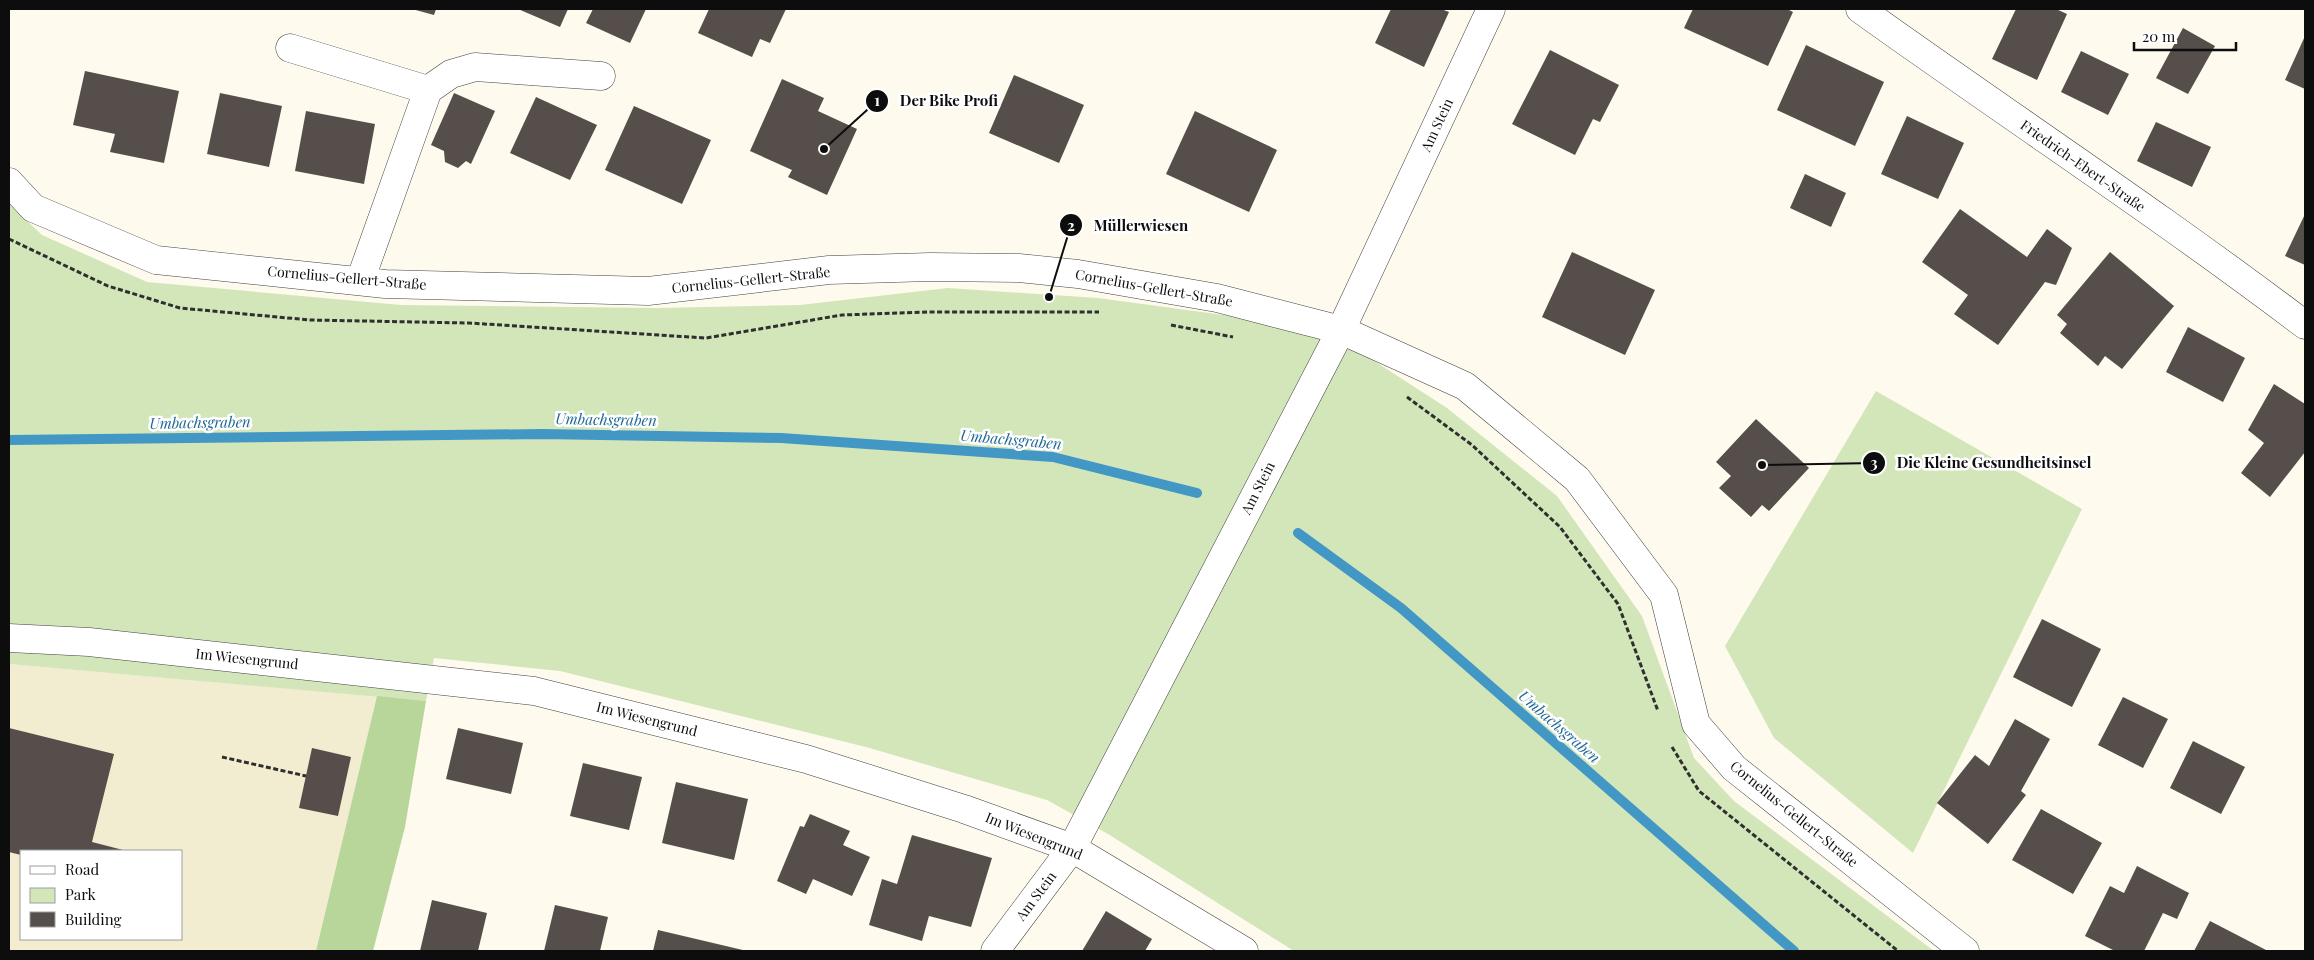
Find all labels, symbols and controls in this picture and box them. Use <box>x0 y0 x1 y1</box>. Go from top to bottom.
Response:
scale bar <box>2134 20 2236 52</box>
text: 20 m <box>2142 26 2176 46</box>
callout: Der Bike Profi <box>864 86 1008 116</box>
text: 1 <box>874 90 880 110</box>
text: Der Bike Profi <box>900 90 998 110</box>
street label: Am Stein <box>1416 94 1457 155</box>
street label: Friedrich-Ebert-Straße <box>2017 115 2150 216</box>
callout: Müllerwiesen <box>1059 210 1198 240</box>
text: 2 <box>1067 215 1075 235</box>
text: Müllerwiesen <box>1094 215 1189 235</box>
street label: Cornelius-Gellert-Straße <box>267 261 427 294</box>
street label: Cornelius-Gellert-Straße <box>671 262 831 297</box>
street label: Cornelius-Gellert-Straße <box>1074 264 1234 311</box>
water label: Umbachsgraben <box>555 408 657 430</box>
water label: Umbachsgraben <box>149 411 251 433</box>
water label: Umbachsgraben <box>960 425 1062 453</box>
callout: Die Kleine Gesundheitsinsel <box>1862 448 2102 478</box>
text: 3 <box>1870 452 1878 472</box>
text: Die Kleine Gesundheitsinsel <box>1897 452 2092 472</box>
street label: Am Stein <box>1236 458 1279 518</box>
street label: Im Wiesengrund <box>195 644 300 673</box>
water label: Umbachsgraben <box>1515 685 1604 767</box>
street label: Im Wiesengrund <box>595 697 700 740</box>
street label: Cornelius-Gellert-Straße <box>1726 756 1862 871</box>
street label: Im Wiesengrund <box>983 807 1086 864</box>
legend <box>20 850 182 940</box>
text: Road <box>65 859 99 879</box>
street label: Am Stein <box>1010 867 1061 925</box>
text: Park <box>65 884 97 904</box>
text: Building <box>65 909 122 929</box>

